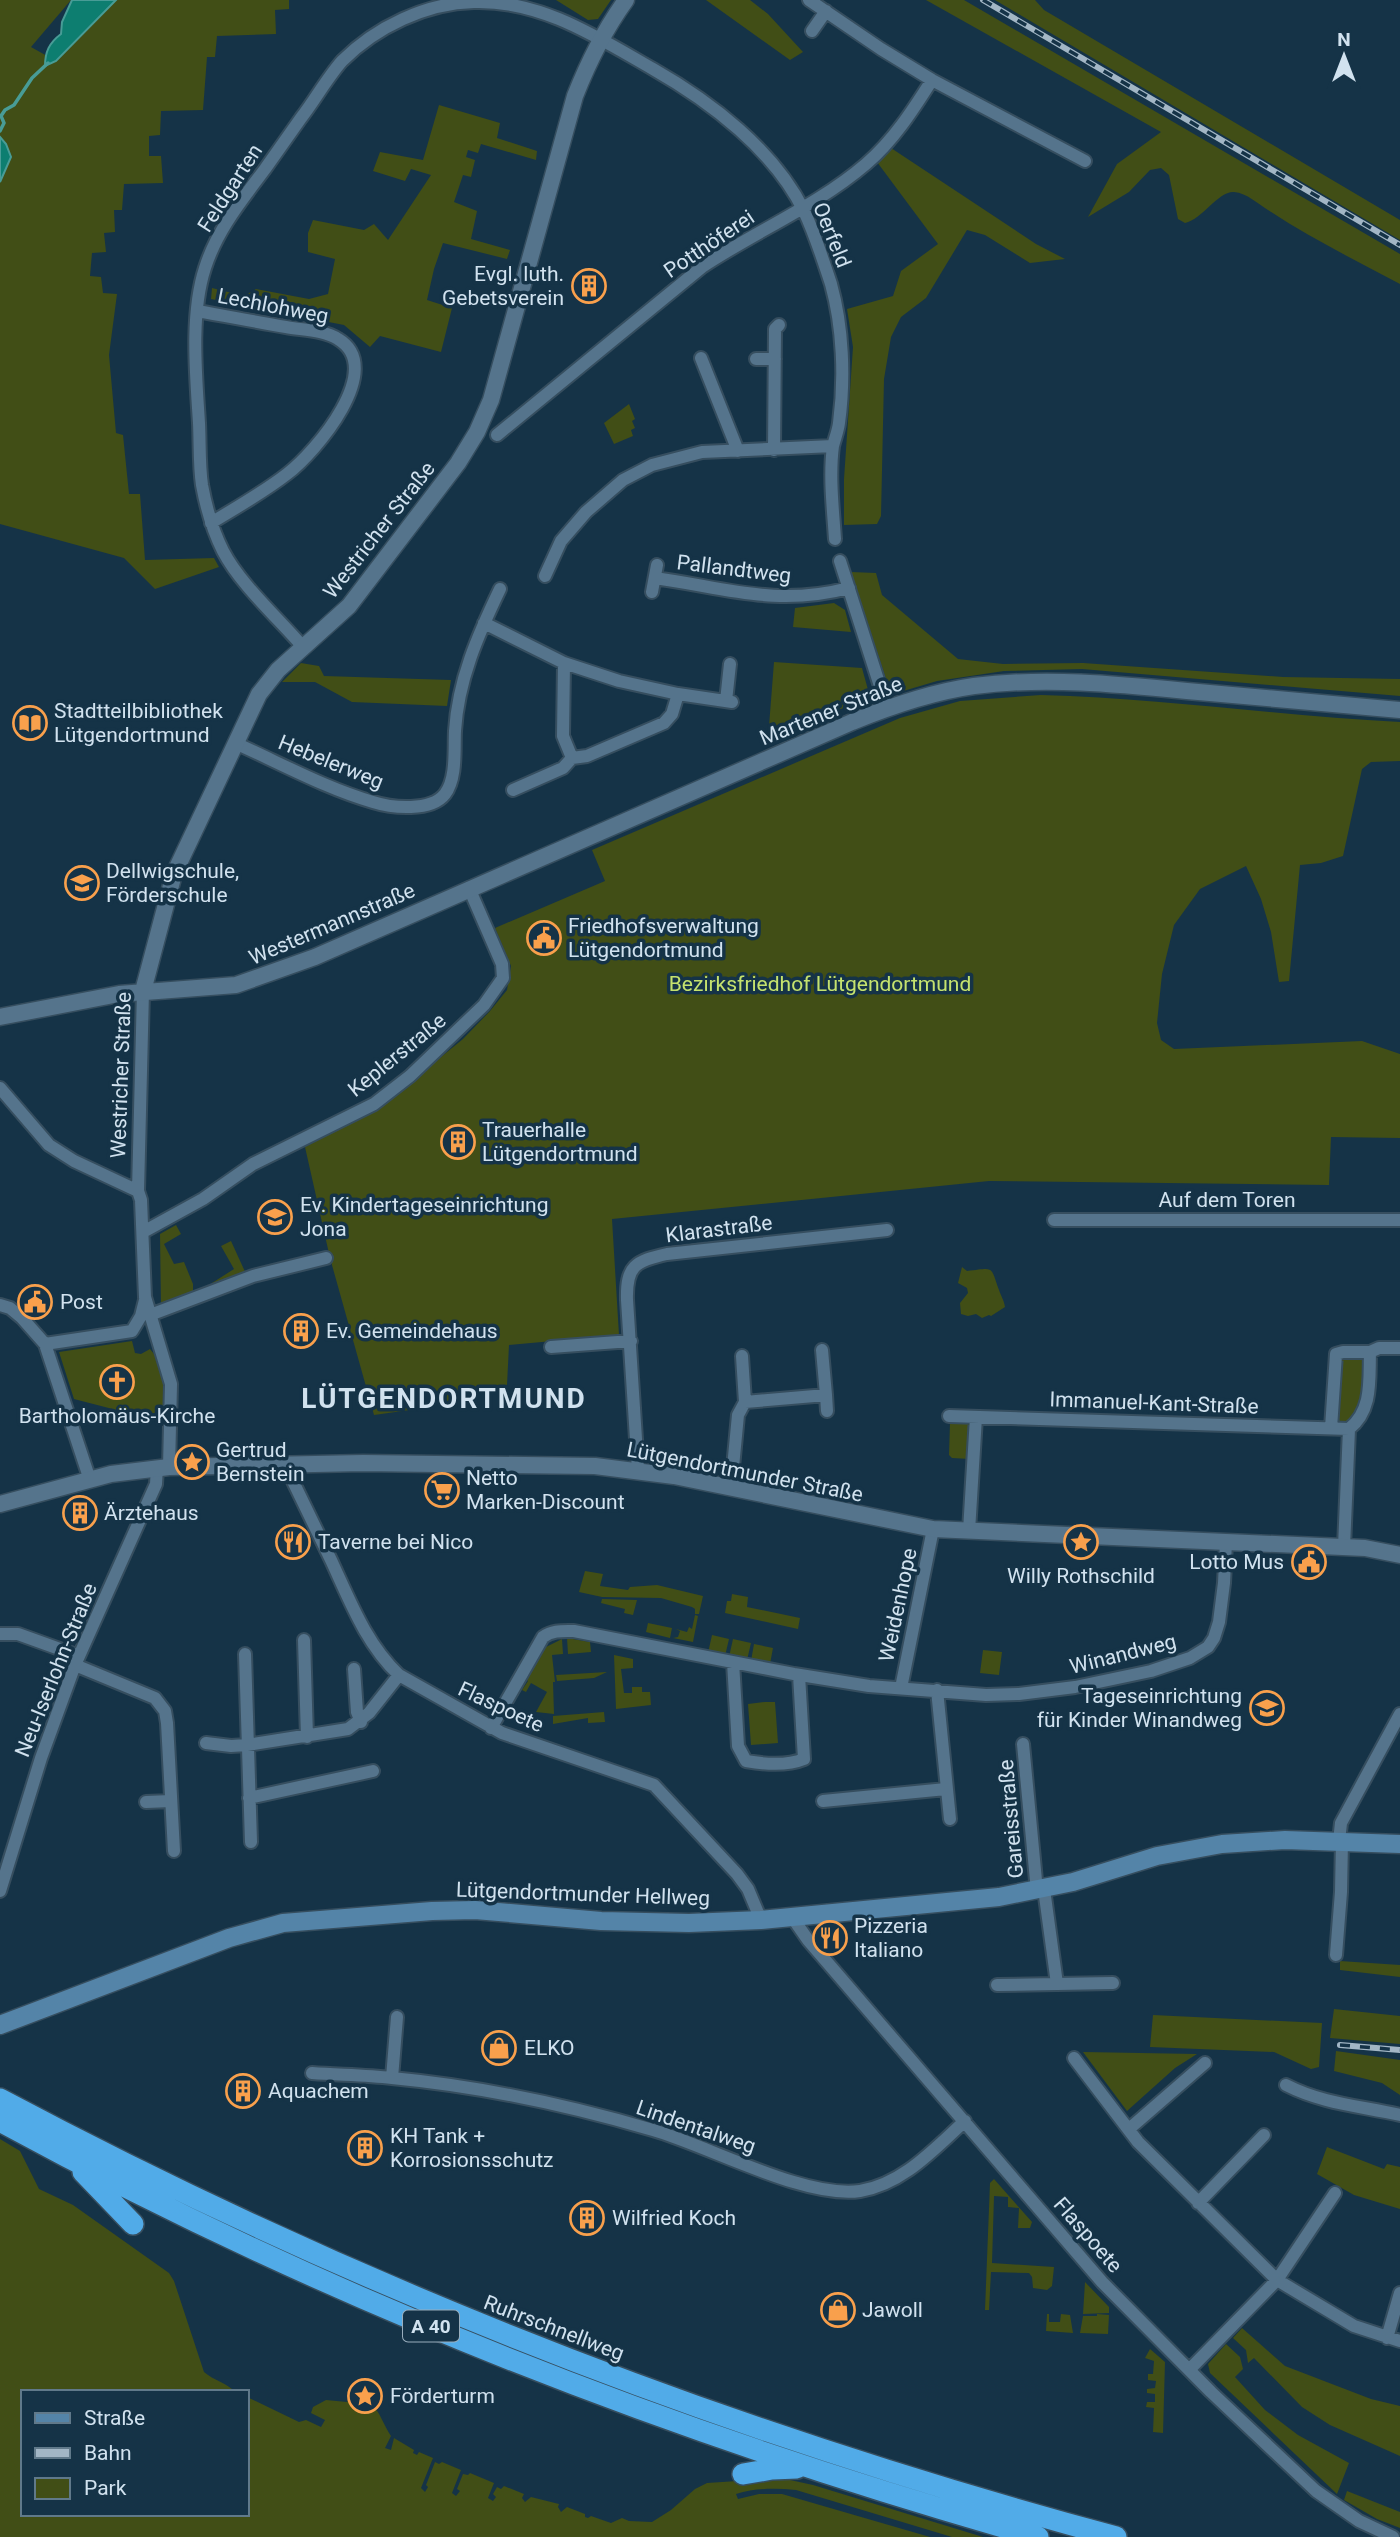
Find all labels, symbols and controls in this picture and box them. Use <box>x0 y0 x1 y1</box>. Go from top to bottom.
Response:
north arrow <box>1309 21 1379 91</box>
text: N <box>1337 28 1351 51</box>
street label: Feldgarten <box>193 140 267 236</box>
street label: Oerfeld <box>808 199 856 271</box>
street label: Potthöferei <box>659 205 759 283</box>
place label: Evgl. luth. Gebetsverein <box>442 262 564 310</box>
building icon: Evgl. luth. Gebetsverein <box>570 267 608 305</box>
street label: Lechlohweg <box>216 283 330 329</box>
street label: Westricher Straße <box>318 457 440 603</box>
street label: Pallandtweg <box>675 550 793 588</box>
street label: Martener Straße <box>756 671 906 751</box>
place label: Stadtteilbibliothek Lütgendortmund <box>54 699 223 747</box>
library icon: Stadtteilbibliothek Lütgendortmund <box>11 704 49 742</box>
street label: Hebelerweg <box>275 730 387 794</box>
place label: Dellwigschule, Förderschule <box>106 859 239 907</box>
school or university icon: Dellwigschule, Förderschule <box>63 864 101 902</box>
street label: Westermannstraße <box>245 878 419 970</box>
place label: Friedhofsverwaltung Lütgendortmund <box>568 914 759 962</box>
public building icon: Friedhofsverwaltung Lütgendortmund <box>525 919 563 957</box>
park label: Bezirksfriedhof Lütgendortmund <box>669 972 971 996</box>
street label: Westricher Straße <box>106 991 136 1159</box>
street label: Keplerstraße <box>343 1008 451 1102</box>
place label: Trauerhalle Lütgendortmund <box>482 1118 638 1166</box>
building icon: Trauerhalle Lütgendortmund <box>439 1123 477 1161</box>
street label: Auf dem Toren <box>1158 1188 1296 1212</box>
place label: Ev. Kindertageseinrichtung Jona <box>300 1193 549 1241</box>
school or university icon: Ev. Kindertageseinrichtung Jona <box>256 1198 294 1236</box>
street label: Klarastraße <box>664 1211 774 1247</box>
public building icon: Post <box>16 1283 54 1321</box>
place label: Post <box>60 1290 103 1314</box>
building icon: Ev. Gemeindehaus <box>282 1312 320 1350</box>
place label: Ev. Gemeindehaus <box>326 1319 498 1343</box>
church icon: Bartholomäus-Kirche <box>98 1363 136 1401</box>
district label: LÜTGENDORTMUND <box>301 1382 587 1415</box>
street label: Immanuel-Kant-Straße <box>1049 1387 1259 1419</box>
place label: Bartholomäus-Kirche <box>19 1404 215 1428</box>
street label: Lütgendortmunder Straße <box>625 1437 865 1507</box>
place label: Gertrud Bernstein <box>216 1438 304 1486</box>
place icon: Gertrud Bernstein <box>173 1443 211 1481</box>
place label: Netto Marken-Discount <box>466 1466 625 1514</box>
supermarket icon: Netto Marken-Discount <box>423 1471 461 1509</box>
building icon: Ärztehaus <box>61 1494 99 1532</box>
place label: Ärztehaus <box>104 1501 199 1525</box>
restaurant icon: Taverne bei Nico <box>274 1523 312 1561</box>
place icon: Willy Rothschild <box>1062 1523 1100 1561</box>
place label: Taverne bei Nico <box>318 1530 473 1554</box>
public building icon: Lotto Mus <box>1290 1543 1328 1581</box>
street label: Weidenhope <box>874 1546 922 1664</box>
place label: Lotto Mus <box>1189 1550 1284 1574</box>
place label: Willy Rothschild <box>1007 1564 1155 1588</box>
street label: Neu-Iserlohn-Straße <box>10 1580 102 1760</box>
street label: Winandweg <box>1067 1629 1179 1679</box>
street label: Flaspoete <box>454 1677 548 1737</box>
place label: Tageseinrichtung für Kinder Winandweg <box>1037 1684 1242 1732</box>
school or university icon: Tageseinrichtung für Kinder Winandweg <box>1248 1689 1286 1727</box>
street label: Gareisstraße <box>994 1759 1028 1879</box>
street label: Lütgendortmunder Hellweg <box>456 1878 710 1910</box>
place label: Pizzeria Italiano <box>854 1914 928 1962</box>
restaurant icon: Pizzeria Italiano <box>811 1919 849 1957</box>
shop icon: ELKO <box>480 2029 518 2067</box>
place label: ELKO <box>524 2036 575 2060</box>
building icon: Aquachem <box>224 2072 262 2110</box>
place label: Aquachem <box>268 2079 369 2103</box>
street label: Lindentalweg <box>633 2095 759 2159</box>
place label: KH Tank + Korrosionsschutz <box>390 2124 554 2172</box>
building icon: KH Tank + Korrosionsschutz <box>346 2129 384 2167</box>
street label: Flaspoete <box>1049 2192 1127 2278</box>
building icon: Wilfried Koch <box>568 2199 606 2237</box>
place label: Wilfried Koch <box>612 2206 736 2230</box>
street label: Ruhrschnellweg <box>480 2290 628 2366</box>
shop icon: Jawoll <box>819 2291 857 2329</box>
place label: Jawoll <box>862 2298 923 2322</box>
road number: A 40 <box>403 2310 459 2342</box>
place icon: Förderturm <box>346 2377 384 2415</box>
place label: Förderturm <box>390 2384 495 2408</box>
legend <box>21 2390 248 2516</box>
text: Straße <box>84 2406 145 2430</box>
text: Bahn <box>84 2441 132 2465</box>
text: Park <box>84 2476 127 2500</box>

